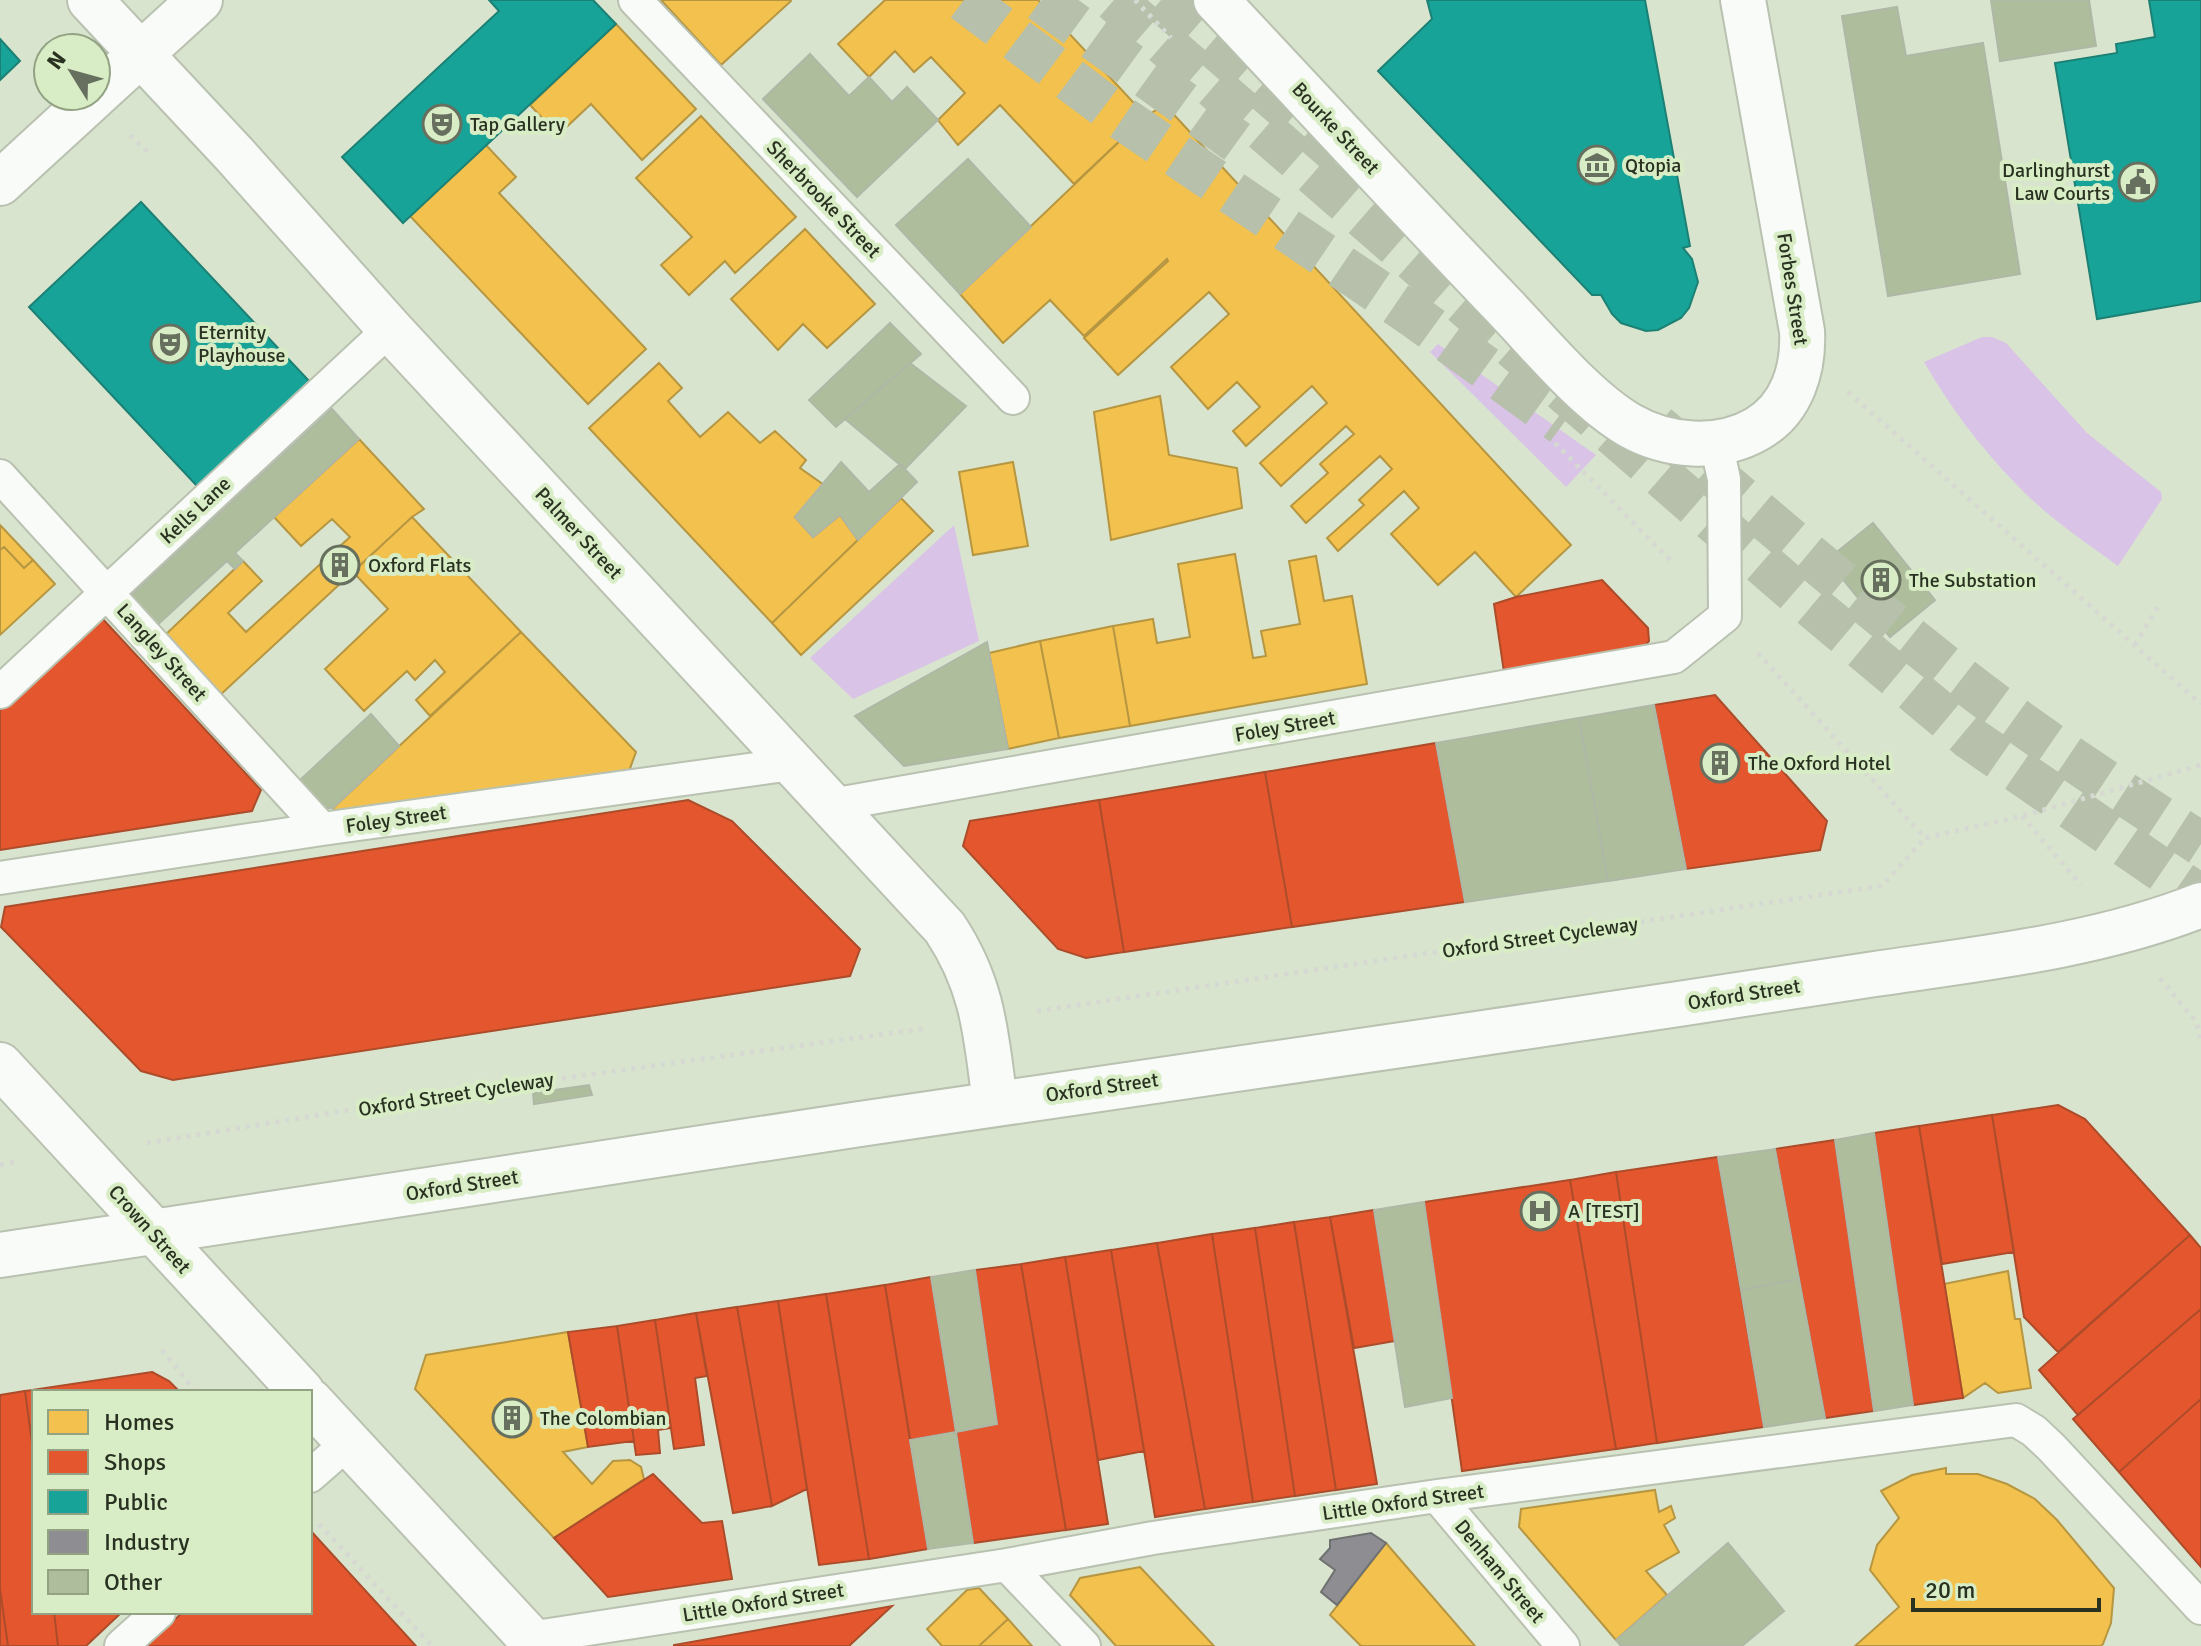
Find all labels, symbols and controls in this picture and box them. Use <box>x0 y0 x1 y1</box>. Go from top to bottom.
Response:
north arrow <box>32 32 112 112</box>
text: N <box>41 46 72 75</box>
street label: Bourke Street <box>1287 77 1385 180</box>
theatre icon: Tap Gallery <box>421 103 463 145</box>
place label: Tap Gallery <box>470 112 566 137</box>
street label: Sherbrooke Street <box>761 135 886 263</box>
museum icon: Qtopia <box>1576 144 1618 186</box>
place label: Qtopia <box>1625 153 1681 178</box>
place label: Darlinghurst Law Courts <box>2002 158 2110 206</box>
public building icon: Darlinghurst Law Courts <box>2117 161 2159 203</box>
street label: Forbes Street <box>1771 231 1814 347</box>
place label: Eternity Playhouse <box>198 320 285 368</box>
theatre icon: Eternity Playhouse <box>149 323 191 365</box>
street label: Kells Lane <box>155 471 236 549</box>
street label: Palmer Street <box>530 482 628 585</box>
building icon: Oxford Flats <box>319 544 361 586</box>
place label: Oxford Flats <box>368 553 472 578</box>
building icon: The Substation <box>1860 559 1902 601</box>
place label: The Substation <box>1909 568 2036 593</box>
street label: Langley Street <box>111 598 212 706</box>
street label: Foley Street <box>1233 705 1337 748</box>
building icon: The Oxford Hotel <box>1699 742 1741 784</box>
place label: The Oxford Hotel <box>1748 751 1891 776</box>
street label: Foley Street <box>344 800 448 839</box>
street label: Oxford Street Cycleway <box>1441 911 1640 964</box>
street label: Oxford Street <box>1686 973 1802 1016</box>
street label: Oxford Street Cycleway <box>357 1067 556 1122</box>
street label: Oxford Street <box>1044 1067 1160 1108</box>
street label: Oxford Street <box>404 1164 520 1207</box>
street label: Crown Street <box>103 1180 196 1279</box>
hospital icon: A [TEST] <box>1519 1190 1561 1232</box>
place label: A [TEST] <box>1568 1199 1640 1224</box>
legend <box>32 1390 312 1614</box>
building icon: The Colombian <box>491 1397 533 1439</box>
place label: The Colombian <box>540 1406 667 1431</box>
text: Homes <box>104 1407 174 1437</box>
text: Shops <box>104 1447 166 1477</box>
street label: Little Oxford Street <box>1321 1479 1485 1526</box>
text: Public <box>104 1487 168 1517</box>
street label: Denham Street <box>1449 1515 1550 1628</box>
text: Industry <box>104 1527 190 1557</box>
scale bar <box>1913 1562 2099 1612</box>
text: Other <box>104 1567 162 1597</box>
text: 20 m <box>1925 1575 1975 1605</box>
street label: Little Oxford Street <box>681 1577 845 1628</box>

